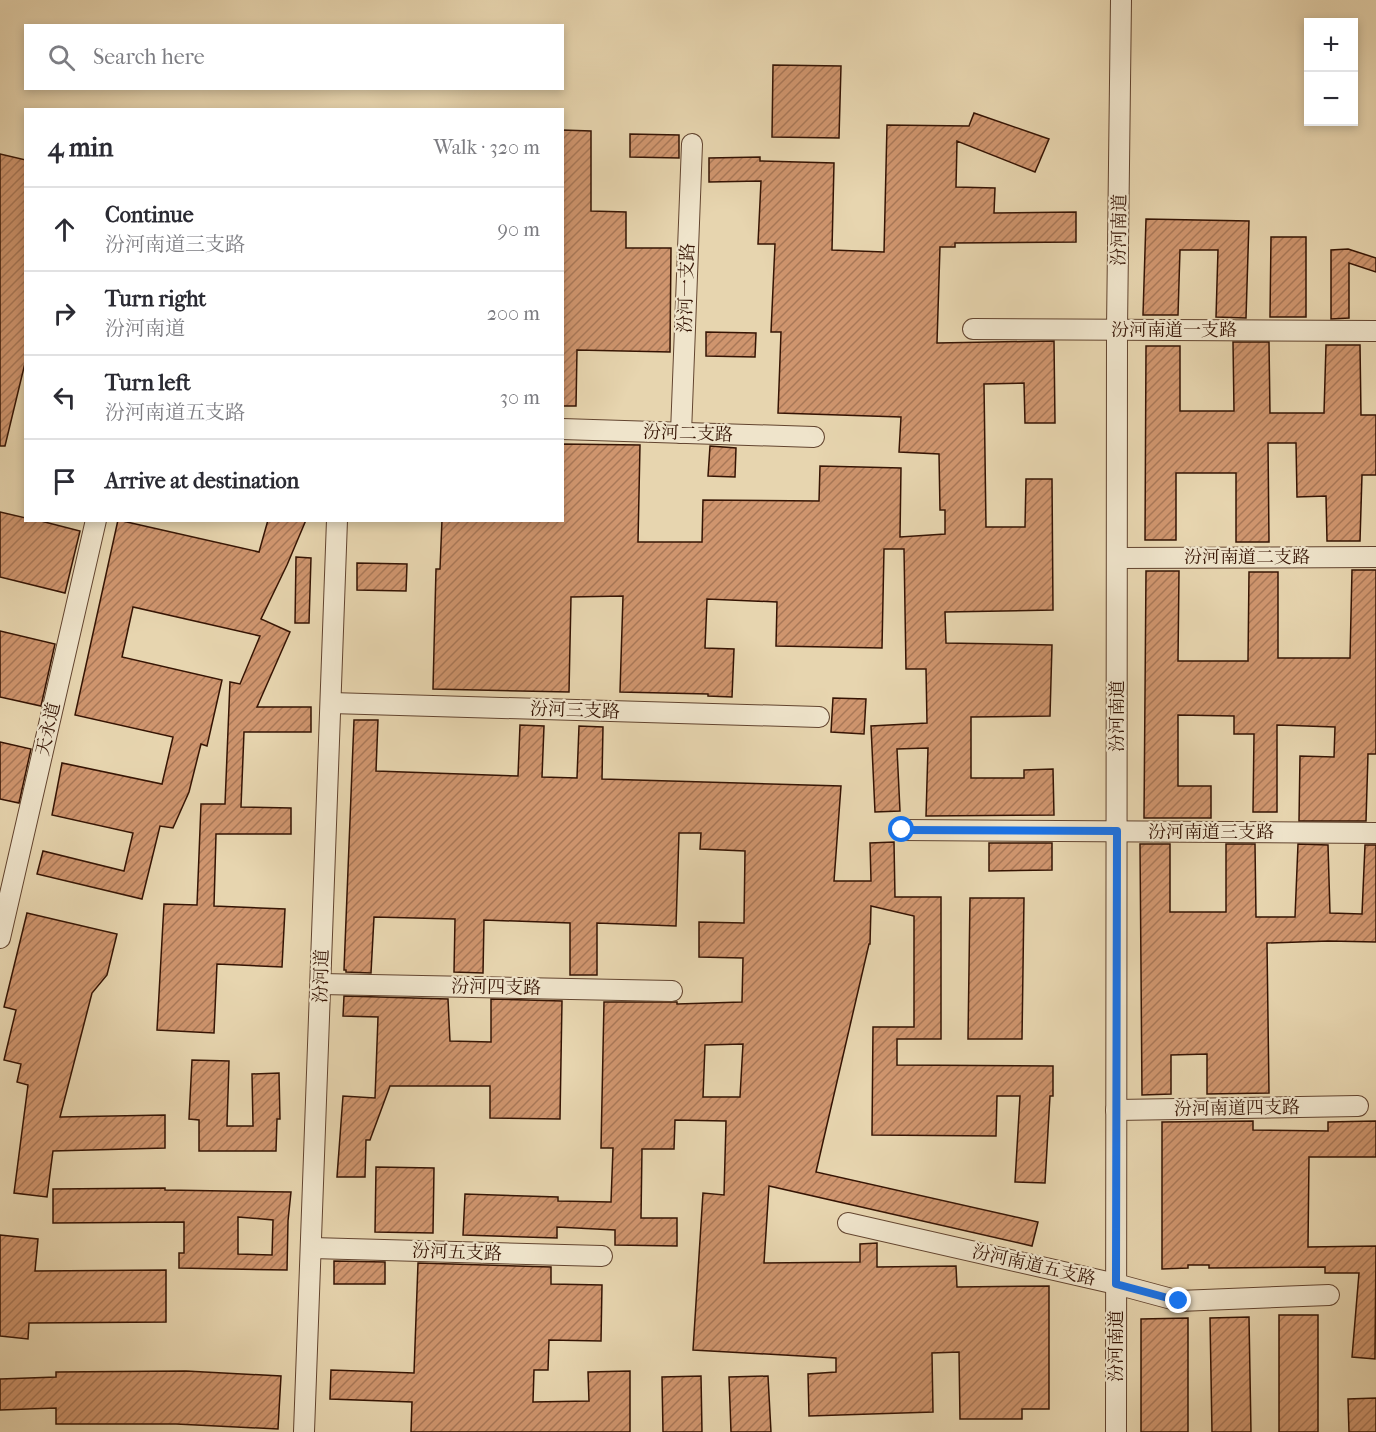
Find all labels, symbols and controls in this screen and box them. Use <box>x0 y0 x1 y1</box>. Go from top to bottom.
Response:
map controls <box>1304 18 1358 126</box>
button: + <box>1304 18 1358 72</box>
search box <box>24 24 564 90</box>
icon: search <box>45 41 78 74</box>
text: Search here <box>93 44 205 70</box>
button: − <box>1304 72 1358 126</box>
text: 4 min <box>48 132 113 163</box>
text: Walk · 320 m <box>434 136 540 159</box>
street label: 汾河南道 <box>1108 194 1131 266</box>
text: Continue <box>105 202 194 228</box>
icon: ahead <box>48 213 81 246</box>
text: 90 m <box>498 218 540 241</box>
text: 汾河南道三支路 <box>105 233 245 256</box>
street label: 汾河一支路 <box>674 243 699 333</box>
text: Turn right <box>105 286 206 312</box>
icon: right <box>48 297 81 330</box>
text: 200 m <box>487 302 540 325</box>
text: 汾河南道 <box>105 317 185 340</box>
street label: 汾河南道一支路 <box>1111 320 1237 341</box>
text: Turn left <box>105 370 191 396</box>
icon: left <box>48 381 81 414</box>
text: 30 m <box>500 386 540 409</box>
text: 汾河南道五支路 <box>105 401 245 424</box>
street label: 汾河二支路 <box>643 421 733 446</box>
icon: arrive <box>48 465 81 498</box>
text: Arrive at destination <box>105 468 299 494</box>
street label: 汾河南道二支路 <box>1184 547 1310 568</box>
street label: 汾河南道 <box>1107 680 1128 752</box>
street label: 汾河三支路 <box>530 698 620 723</box>
street label: 天永道 <box>32 700 65 758</box>
route start <box>888 816 914 842</box>
street label: 汾河南道三支路 <box>1148 822 1274 843</box>
street label: 汾河道 <box>310 949 333 1003</box>
street label: 汾河四支路 <box>451 976 541 999</box>
street label: 汾河南道四支路 <box>1174 1097 1300 1120</box>
street label: 汾河五支路 <box>412 1240 502 1265</box>
street label: 汾河南道五支路 <box>970 1241 1098 1290</box>
route end <box>1165 1287 1191 1313</box>
street label: 汾河南道 <box>1106 1310 1127 1382</box>

